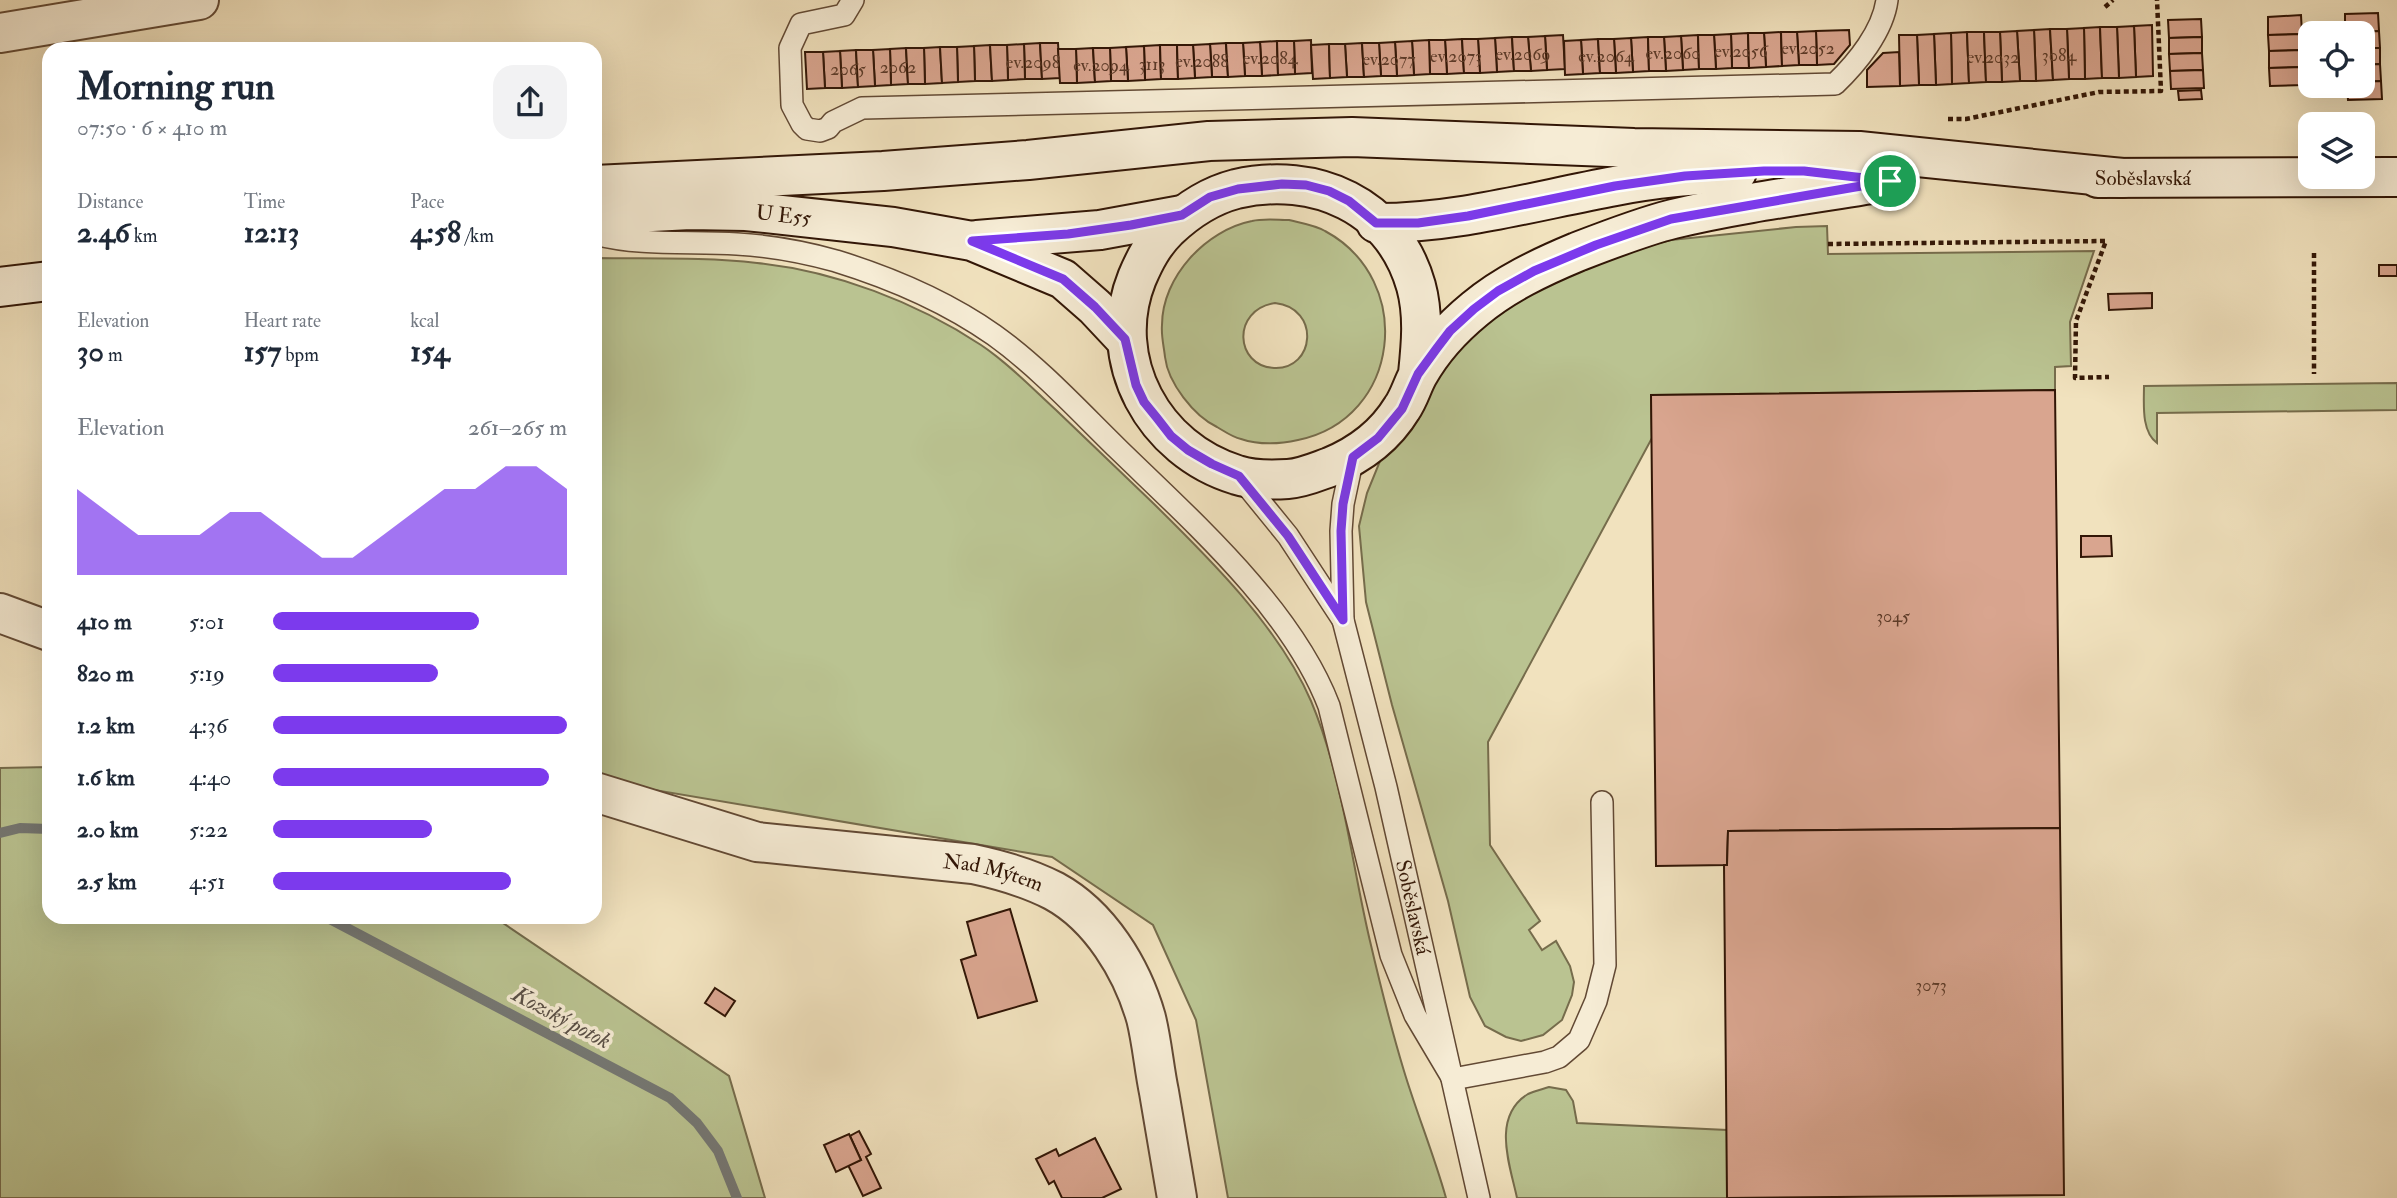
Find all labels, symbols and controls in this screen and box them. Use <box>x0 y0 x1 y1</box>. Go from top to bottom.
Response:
map controls <box>2298 21 2375 189</box>
button: locate <box>2298 21 2375 98</box>
house number: ev.2052 <box>1781 37 1835 60</box>
house number: ev.2056 <box>1714 40 1769 63</box>
house number: ev.2060 <box>1646 42 1700 65</box>
house number: ev.2069 <box>1496 43 1550 66</box>
house number: 3084 <box>2042 44 2077 67</box>
house number: ev.2073 <box>1430 45 1482 68</box>
house number: ev.2064 <box>1578 45 1635 68</box>
house number: ev.2032 <box>1967 46 2019 69</box>
house number: ev.2084 <box>1243 47 1299 70</box>
house number: ev.2077 <box>1362 48 1416 71</box>
house number: ev.2088 <box>1175 50 1229 73</box>
house number: ev.2098 <box>1006 51 1060 74</box>
house number: 3113 <box>1139 53 1165 76</box>
house number: ev.2094 <box>1073 54 1130 77</box>
house number: 2062 <box>880 56 916 79</box>
house number: 2065 <box>830 58 866 81</box>
text: Morning run <box>77 63 275 111</box>
button: share <box>493 65 567 139</box>
button: layers <box>2298 112 2375 189</box>
text: 07:50 · 6 × 410 m <box>77 113 227 142</box>
pin <box>1860 151 1920 211</box>
icon: arrive <box>1871 162 1909 200</box>
street label: Soběslavská <box>2095 165 2192 192</box>
text: Distance <box>77 190 143 214</box>
text: Time <box>244 190 285 214</box>
text: Pace <box>410 190 444 214</box>
street label: U E55 <box>754 199 813 232</box>
text: 2.46 <box>77 214 130 251</box>
text: 12:13 <box>244 214 299 251</box>
text: 4:58 <box>410 214 461 251</box>
text: km <box>130 224 158 248</box>
text: /km <box>461 224 494 248</box>
text: Elevation <box>77 309 149 333</box>
text: Heart rate <box>244 309 321 333</box>
text: kcal <box>410 309 439 333</box>
text: 30 <box>77 333 104 370</box>
text: 157 <box>244 333 281 370</box>
text: 154 <box>410 333 450 370</box>
text: m <box>104 343 123 367</box>
text: bpm <box>281 343 319 367</box>
text: Elevation <box>77 413 165 442</box>
text: 261–265 m <box>468 413 567 442</box>
house number: 3045 <box>1876 605 1910 628</box>
text: 410 m <box>77 607 132 636</box>
text: 5:01 <box>189 607 225 636</box>
text: 820 m <box>77 659 134 688</box>
text: 5:19 <box>189 659 225 688</box>
text: 1.2 km <box>77 711 135 740</box>
text: 4:36 <box>189 711 228 740</box>
text: 1.6 km <box>77 763 135 792</box>
text: 4:40 <box>189 763 231 792</box>
text: 2.0 km <box>77 815 139 844</box>
text: 5:22 <box>189 815 228 844</box>
street label: Nad Mýtem <box>942 848 1047 898</box>
street label: Soběslavská <box>1389 857 1437 958</box>
text: 2.5 km <box>77 867 137 896</box>
text: 4:51 <box>189 867 225 896</box>
house number: 3073 <box>1915 974 1947 997</box>
water label: Kozský potok <box>507 979 616 1055</box>

